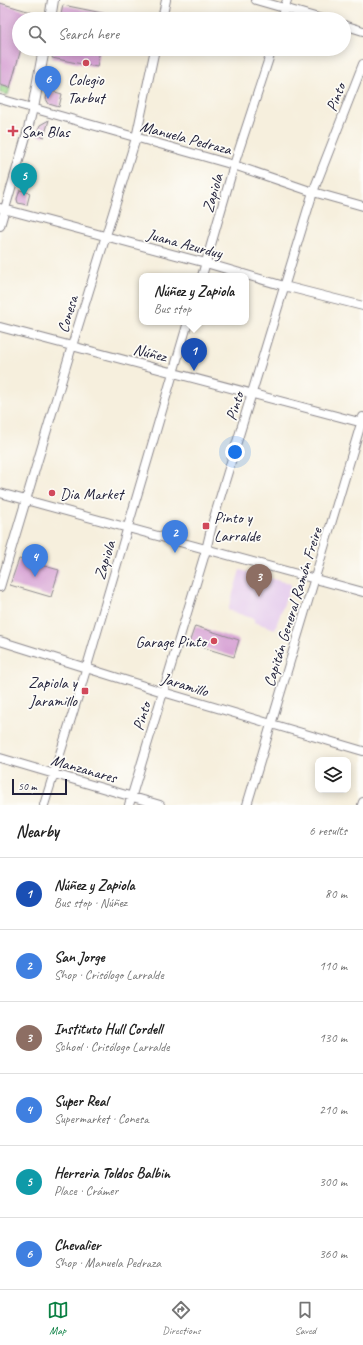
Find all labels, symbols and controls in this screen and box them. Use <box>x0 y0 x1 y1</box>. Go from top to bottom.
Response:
search box <box>12 12 351 56</box>
icon: search <box>26 23 48 45</box>
text: Search here <box>58 25 119 44</box>
marker: Colegio Tarbut <box>81 58 91 68</box>
pin: 6 <box>35 66 61 99</box>
place label: Colegio Tarbut <box>68 70 107 108</box>
street label: Pinto <box>321 78 351 114</box>
street label: Manuela Pedraza <box>138 116 235 160</box>
place label: San Blas <box>21 122 71 142</box>
marker: San Blas <box>8 126 18 136</box>
pin: 5 <box>11 163 37 196</box>
street label: Zapiola <box>198 171 228 215</box>
street label: Juana Azurduy <box>144 224 226 264</box>
popup <box>139 273 249 325</box>
text: Núñez y Zapiola <box>154 282 234 301</box>
street label: Conesa <box>53 292 83 335</box>
text: Bus stop <box>154 301 191 317</box>
pin: 1 <box>181 338 207 371</box>
street label: Núñez <box>131 339 170 367</box>
street label: Pinto <box>221 387 249 423</box>
your location <box>225 442 245 462</box>
place label: Dia Market <box>60 484 126 504</box>
marker: Dia Market <box>47 488 57 498</box>
place label: Pinto y Larralde <box>214 508 262 546</box>
pin: 2 <box>162 520 188 553</box>
marker: Pinto y Larralde <box>201 521 211 531</box>
street label: Capitán General Ramón Freire <box>259 524 327 689</box>
street label: Zapiola <box>90 538 121 582</box>
pin: 4 <box>22 544 48 577</box>
pin: 3 <box>246 564 272 597</box>
place label: Garage Pinto <box>136 632 208 652</box>
marker: Garage Pinto <box>209 636 219 646</box>
street label: Jaramillo <box>158 668 212 702</box>
place label: Zapiola y Jaramillo <box>28 673 79 711</box>
marker: Zapiola y Jaramillo <box>80 686 90 696</box>
street label: Pinto <box>128 697 156 733</box>
street label: Manzanares <box>49 750 120 788</box>
map controls <box>315 757 351 793</box>
button: layers <box>315 757 351 793</box>
scale bar <box>12 777 67 796</box>
text: 50 m <box>18 779 37 793</box>
text: Nearby <box>16 821 59 842</box>
text: 6 results <box>309 823 347 839</box>
text: Núñez y Zapiola <box>54 876 135 895</box>
text: 1 <box>26 886 32 902</box>
text: 80 m <box>325 886 347 902</box>
text: Bus stop · Núñez <box>54 895 127 911</box>
text: San Jorge <box>54 948 105 967</box>
text: 2 <box>26 958 32 974</box>
text: 110 m <box>319 958 347 974</box>
text: Shop · Crisólogo Larralde <box>54 967 164 983</box>
text: Instituto Hull Cordell <box>54 1020 162 1039</box>
text: 3 <box>26 1030 32 1046</box>
text: 130 m <box>319 1030 347 1046</box>
text: School · Crisólogo Larralde <box>54 1039 170 1055</box>
text: Super Real <box>54 1092 108 1111</box>
text: 4 <box>26 1102 32 1118</box>
text: 210 m <box>319 1102 347 1118</box>
text: Supermarket · Conesa <box>54 1111 149 1127</box>
text: Herreria Toldos Balbin <box>54 1164 170 1183</box>
text: 5 <box>26 1174 32 1190</box>
text: 300 m <box>319 1174 347 1190</box>
text: Place · Crámer <box>54 1183 118 1199</box>
text: Chevalier <box>54 1236 100 1255</box>
text: 6 <box>26 1246 32 1262</box>
text: 360 m <box>319 1246 347 1262</box>
text: Shop · Manuela Pedraza <box>54 1255 161 1271</box>
tab: Map <box>47 1299 69 1337</box>
tab: Directions <box>162 1299 201 1337</box>
tab: Saved <box>294 1299 316 1337</box>

